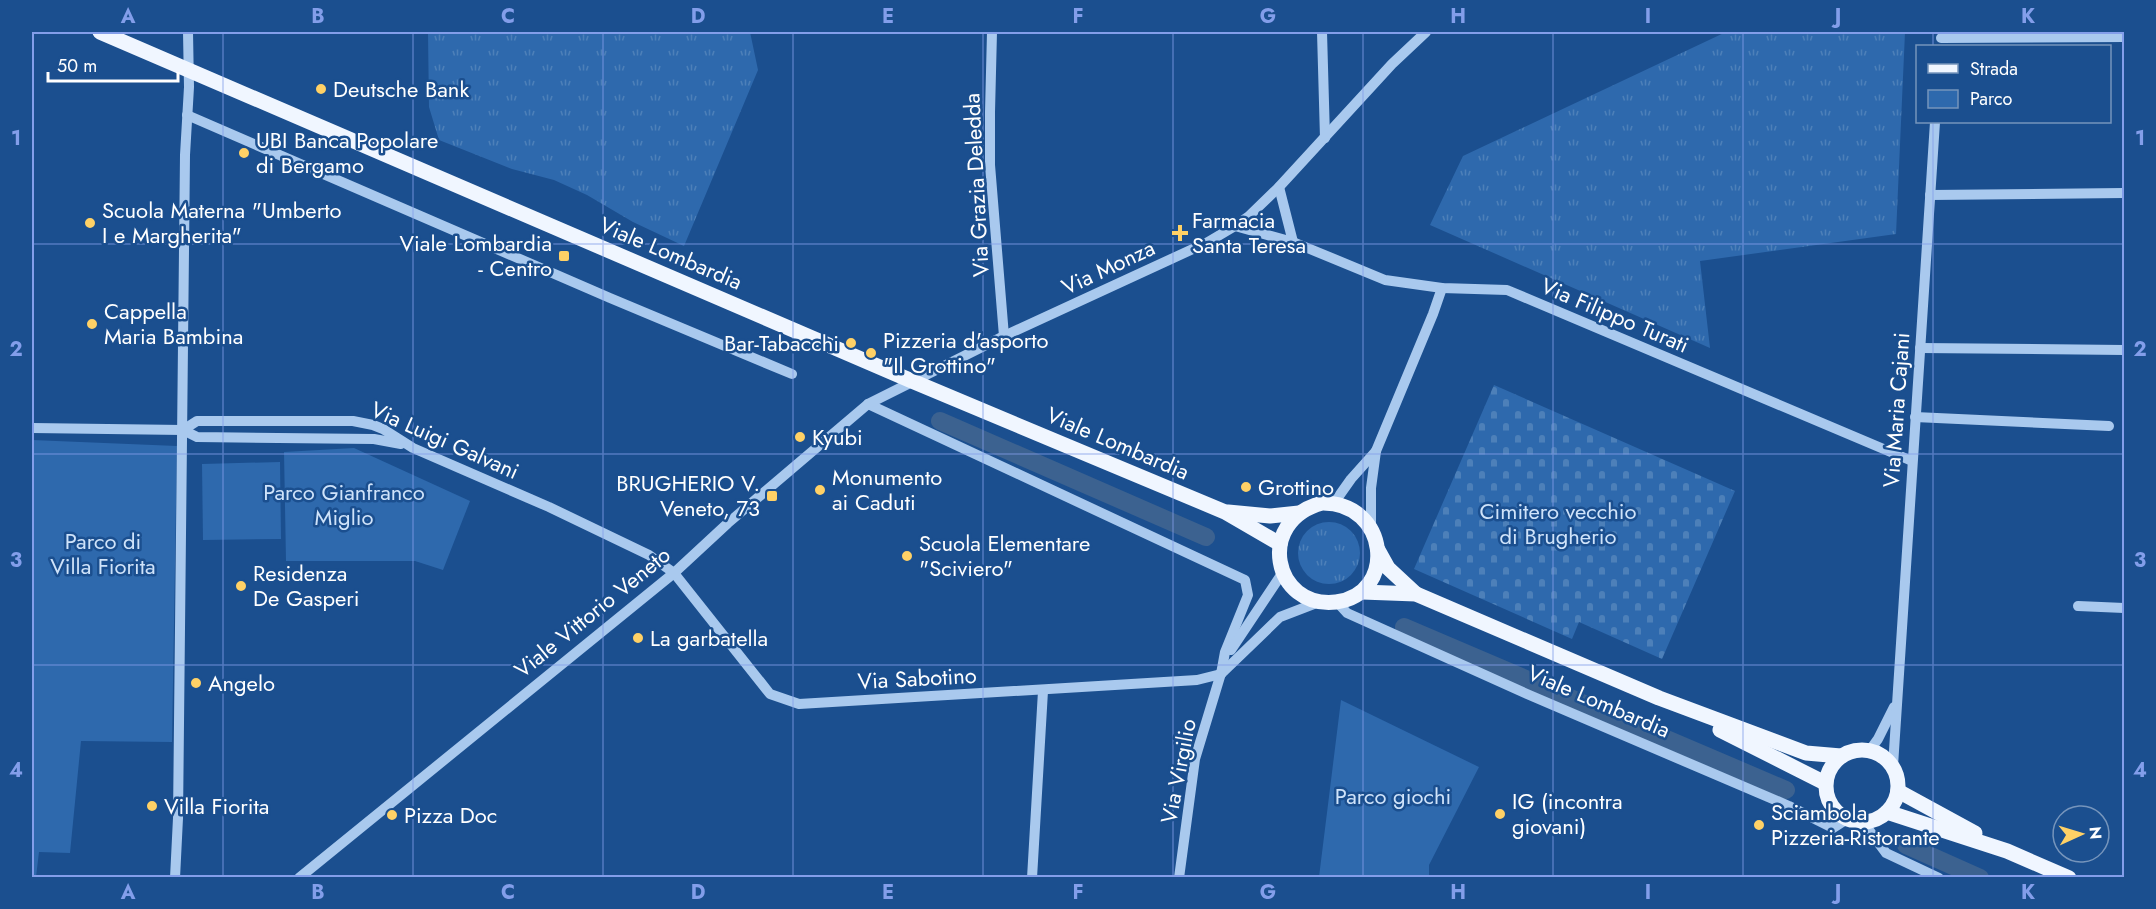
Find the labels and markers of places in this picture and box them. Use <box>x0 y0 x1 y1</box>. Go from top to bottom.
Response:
place label: Deutsche Bank <box>333 73 469 105</box>
marker: Deutsche Bank <box>314 82 328 96</box>
place label: UBI Banca Popolare di Bergamo <box>256 124 438 181</box>
marker: UBI Banca Popolare di Bergamo <box>237 146 251 160</box>
place label: Scuola Materna "Umberto I e Margherita" <box>102 194 342 251</box>
place label: Farmacia Santa Teresa <box>1192 204 1306 261</box>
marker: Scuola Materna "Umberto I e Margherita" <box>83 216 97 230</box>
marker: Farmacia Santa Teresa <box>1173 226 1187 240</box>
place label: Viale Lombardia - Centro <box>400 227 552 284</box>
marker: Viale Lombardia - Centro <box>557 249 571 263</box>
place label: Cappella Maria Bambina <box>104 295 243 352</box>
marker: Cappella Maria Bambina <box>85 317 99 331</box>
place label: Pizzeria d'asporto "Il Grottino" <box>883 324 1049 381</box>
place label: Bar-Tabacchi <box>724 327 839 359</box>
marker: Bar-Tabacchi <box>844 336 858 350</box>
marker: Pizzeria d'asporto "Il Grottino" <box>864 346 878 360</box>
place label: Kyubi <box>812 421 863 453</box>
marker: Kyubi <box>793 430 807 444</box>
place label: Monumento ai Caduti <box>832 461 942 518</box>
place label: BRUGHERIO V. Veneto, 73 <box>616 467 760 524</box>
place label: Grottino <box>1258 471 1334 503</box>
marker: Grottino <box>1239 480 1253 494</box>
marker: Monumento ai Caduti <box>813 483 827 497</box>
marker: BRUGHERIO V. Veneto, 73 <box>765 489 779 503</box>
place label: Scuola Elementare "Sciviero" <box>919 527 1090 584</box>
marker: Scuola Elementare "Sciviero" <box>900 549 914 563</box>
place label: Residenza De Gasperi <box>253 557 360 614</box>
marker: Residenza De Gasperi <box>234 579 248 593</box>
place label: La garbatella <box>650 622 768 654</box>
marker: La garbatella <box>631 631 645 645</box>
place label: Angelo <box>208 667 275 699</box>
marker: Angelo <box>189 676 203 690</box>
place label: IG (incontra giovani) <box>1512 785 1623 842</box>
place label: Villa Fiorita <box>164 790 269 822</box>
place label: Sciambola Pizzeria-Ristorante <box>1771 796 1940 853</box>
marker: Villa Fiorita <box>145 799 159 813</box>
place label: Pizza Doc <box>404 799 497 831</box>
marker: IG (incontra giovani) <box>1493 807 1507 821</box>
marker: Pizza Doc <box>385 808 399 822</box>
marker: Sciambola Pizzeria-Ristorante <box>1752 818 1766 832</box>

